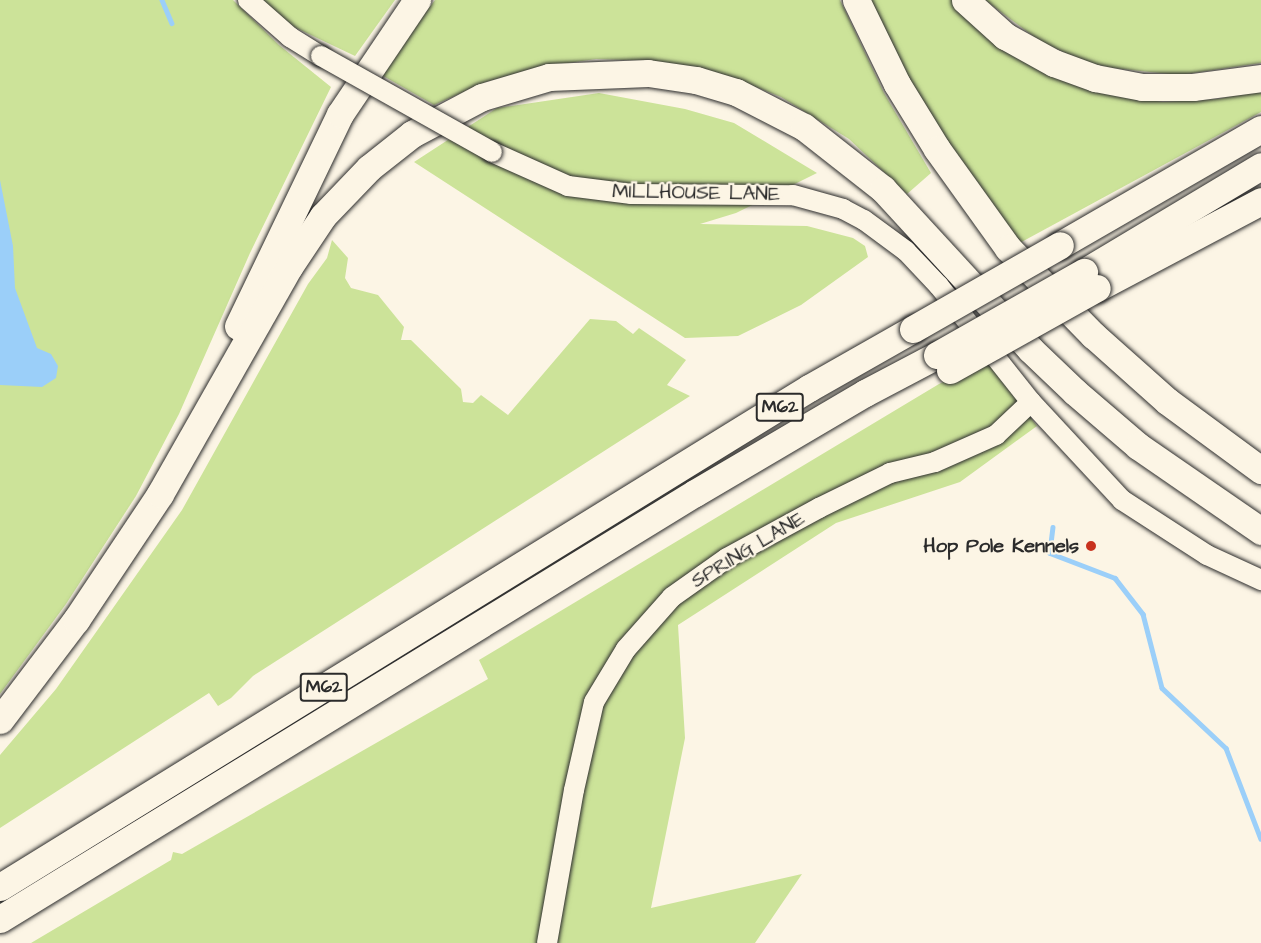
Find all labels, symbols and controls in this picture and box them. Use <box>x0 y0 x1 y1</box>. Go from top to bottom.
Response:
street label: MILLHOUSE LANE <box>612 180 780 206</box>
road number: M62 <box>754 392 806 422</box>
street label: SPRING LANE <box>687 507 809 593</box>
place label: Hop Pole Kennels <box>924 534 1079 558</box>
marker: Hop Pole Kennels <box>1084 539 1098 553</box>
road number: M62 <box>298 672 350 702</box>

